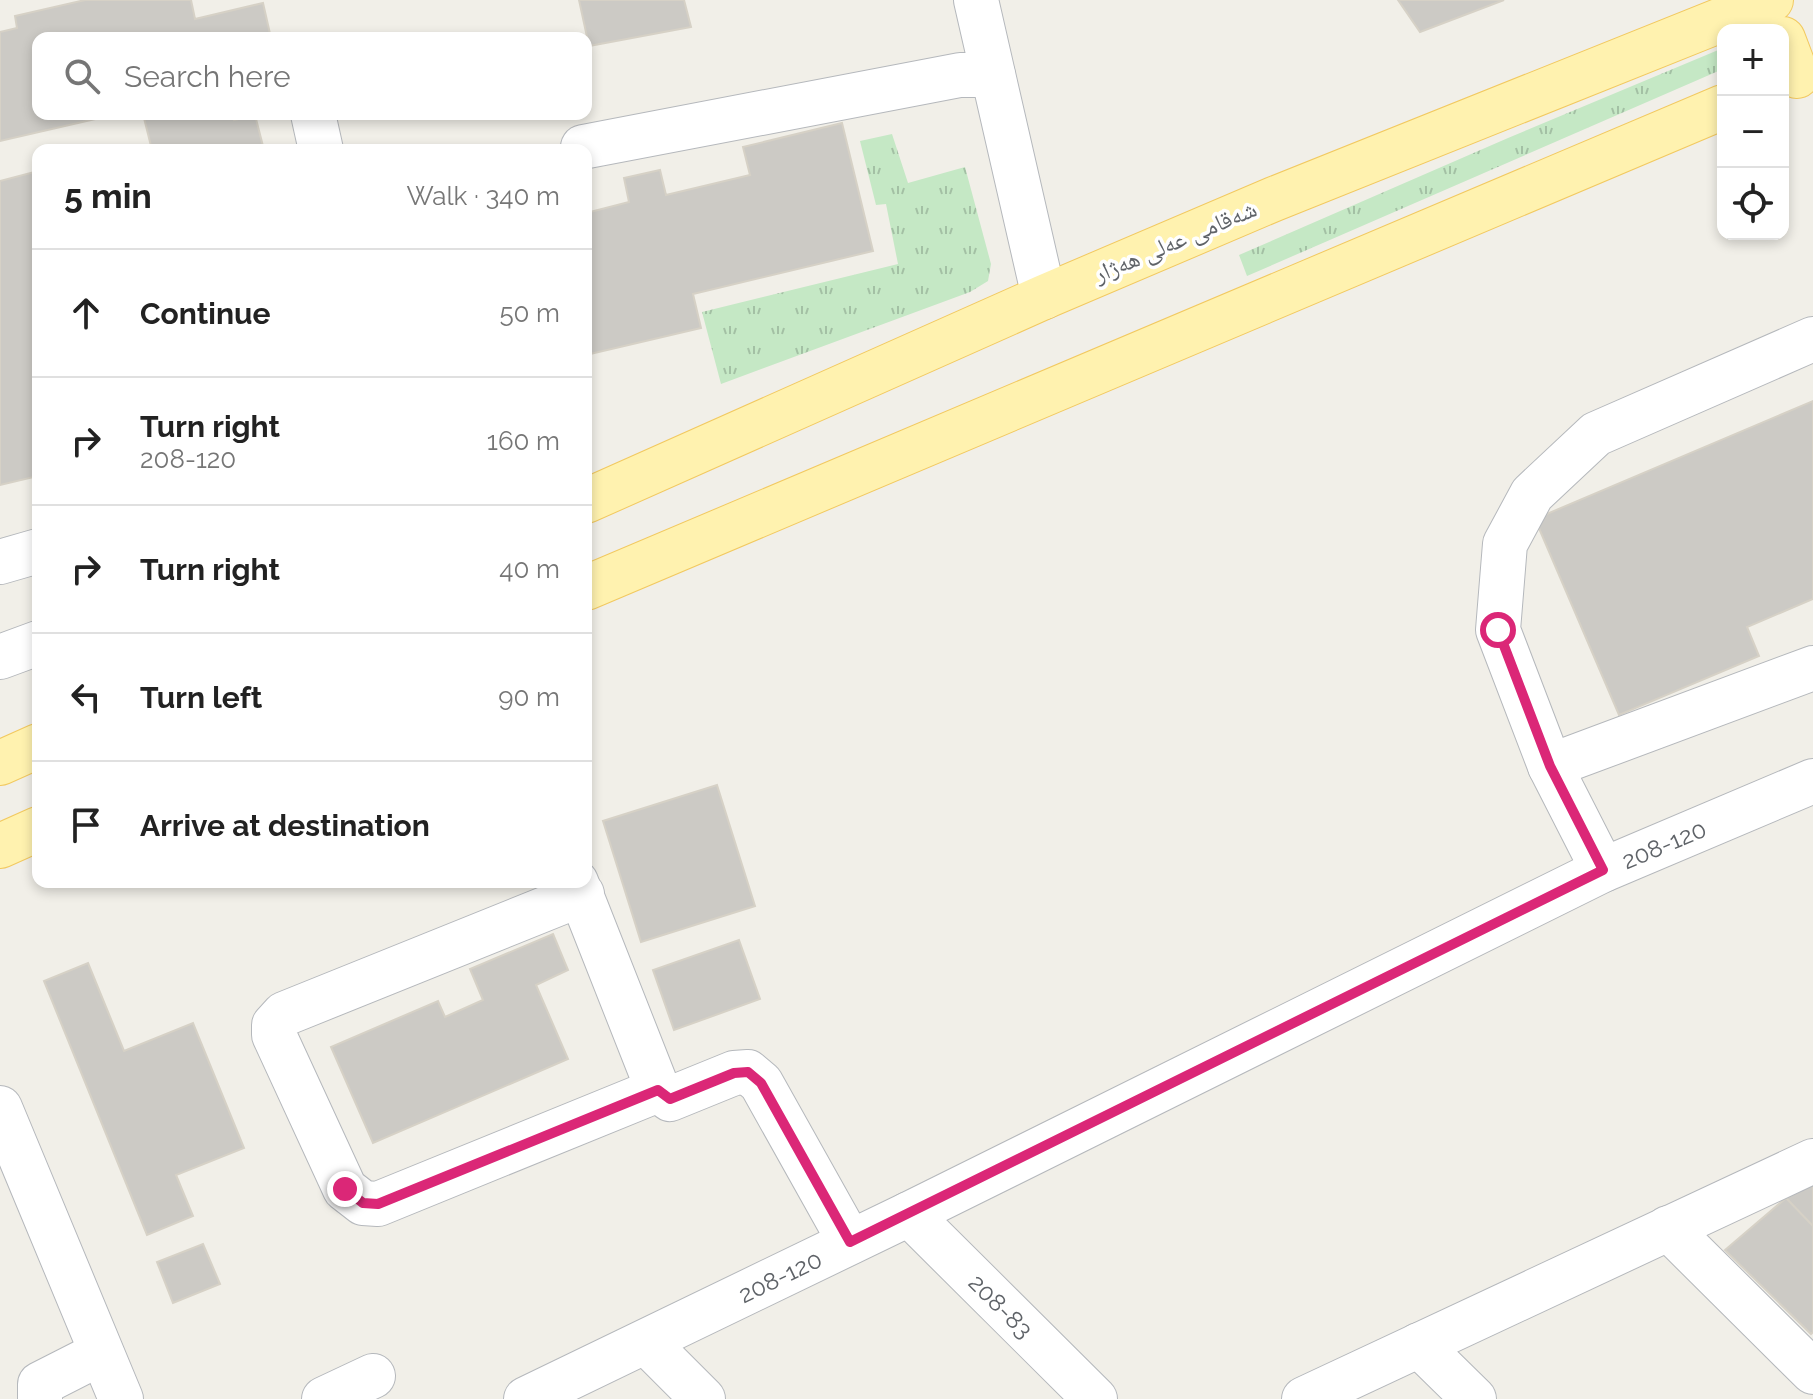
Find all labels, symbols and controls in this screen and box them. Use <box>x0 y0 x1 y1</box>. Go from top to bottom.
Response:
map controls <box>1717 24 1789 240</box>
button: + <box>1717 24 1789 96</box>
search box <box>32 32 592 120</box>
icon: search <box>60 54 104 98</box>
text: Search here <box>124 59 291 94</box>
button: − <box>1717 96 1789 168</box>
button: locate <box>1717 168 1789 240</box>
text: 5 min <box>64 176 152 216</box>
text: Walk · 340 m <box>406 181 560 211</box>
street label: شەقامی عەلی هەژار <box>1088 194 1261 289</box>
icon: ahead <box>64 291 108 335</box>
text: Continue <box>140 296 271 331</box>
text: 50 m <box>499 298 560 328</box>
text: Turn right <box>140 409 280 444</box>
icon: right <box>64 419 108 463</box>
text: 160 m <box>487 426 560 456</box>
text: 208-120 <box>140 444 236 474</box>
icon: right <box>64 547 108 591</box>
text: Turn right <box>140 552 280 587</box>
text: 40 m <box>499 554 560 584</box>
route start <box>1480 612 1516 648</box>
icon: left <box>64 675 108 719</box>
text: Turn left <box>140 680 262 715</box>
text: 90 m <box>498 682 560 712</box>
icon: arrive <box>64 803 108 847</box>
text: Arrive at destination <box>140 808 430 843</box>
street label: 208-120 <box>1617 814 1710 875</box>
route end <box>327 1171 363 1207</box>
street label: 208-120 <box>734 1244 826 1309</box>
street label: 208-83 <box>963 1268 1039 1344</box>

